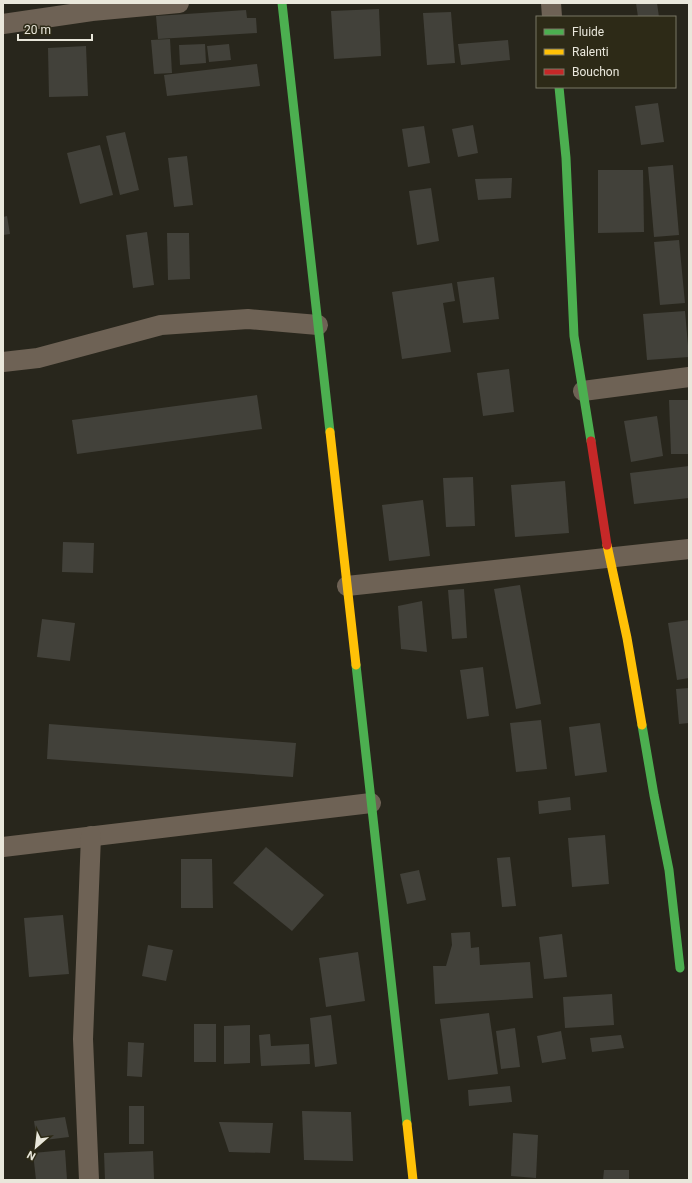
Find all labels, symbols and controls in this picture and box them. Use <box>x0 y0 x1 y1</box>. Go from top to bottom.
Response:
scale bar <box>18 16 92 42</box>
legend <box>536 16 676 88</box>
text: 20 m <box>24 23 51 37</box>
text: Fluide <box>572 25 604 39</box>
text: Ralenti <box>572 45 609 59</box>
text: Bouchon <box>572 65 619 79</box>
north arrow <box>16 1127 56 1167</box>
text: N <box>25 1148 38 1163</box>

